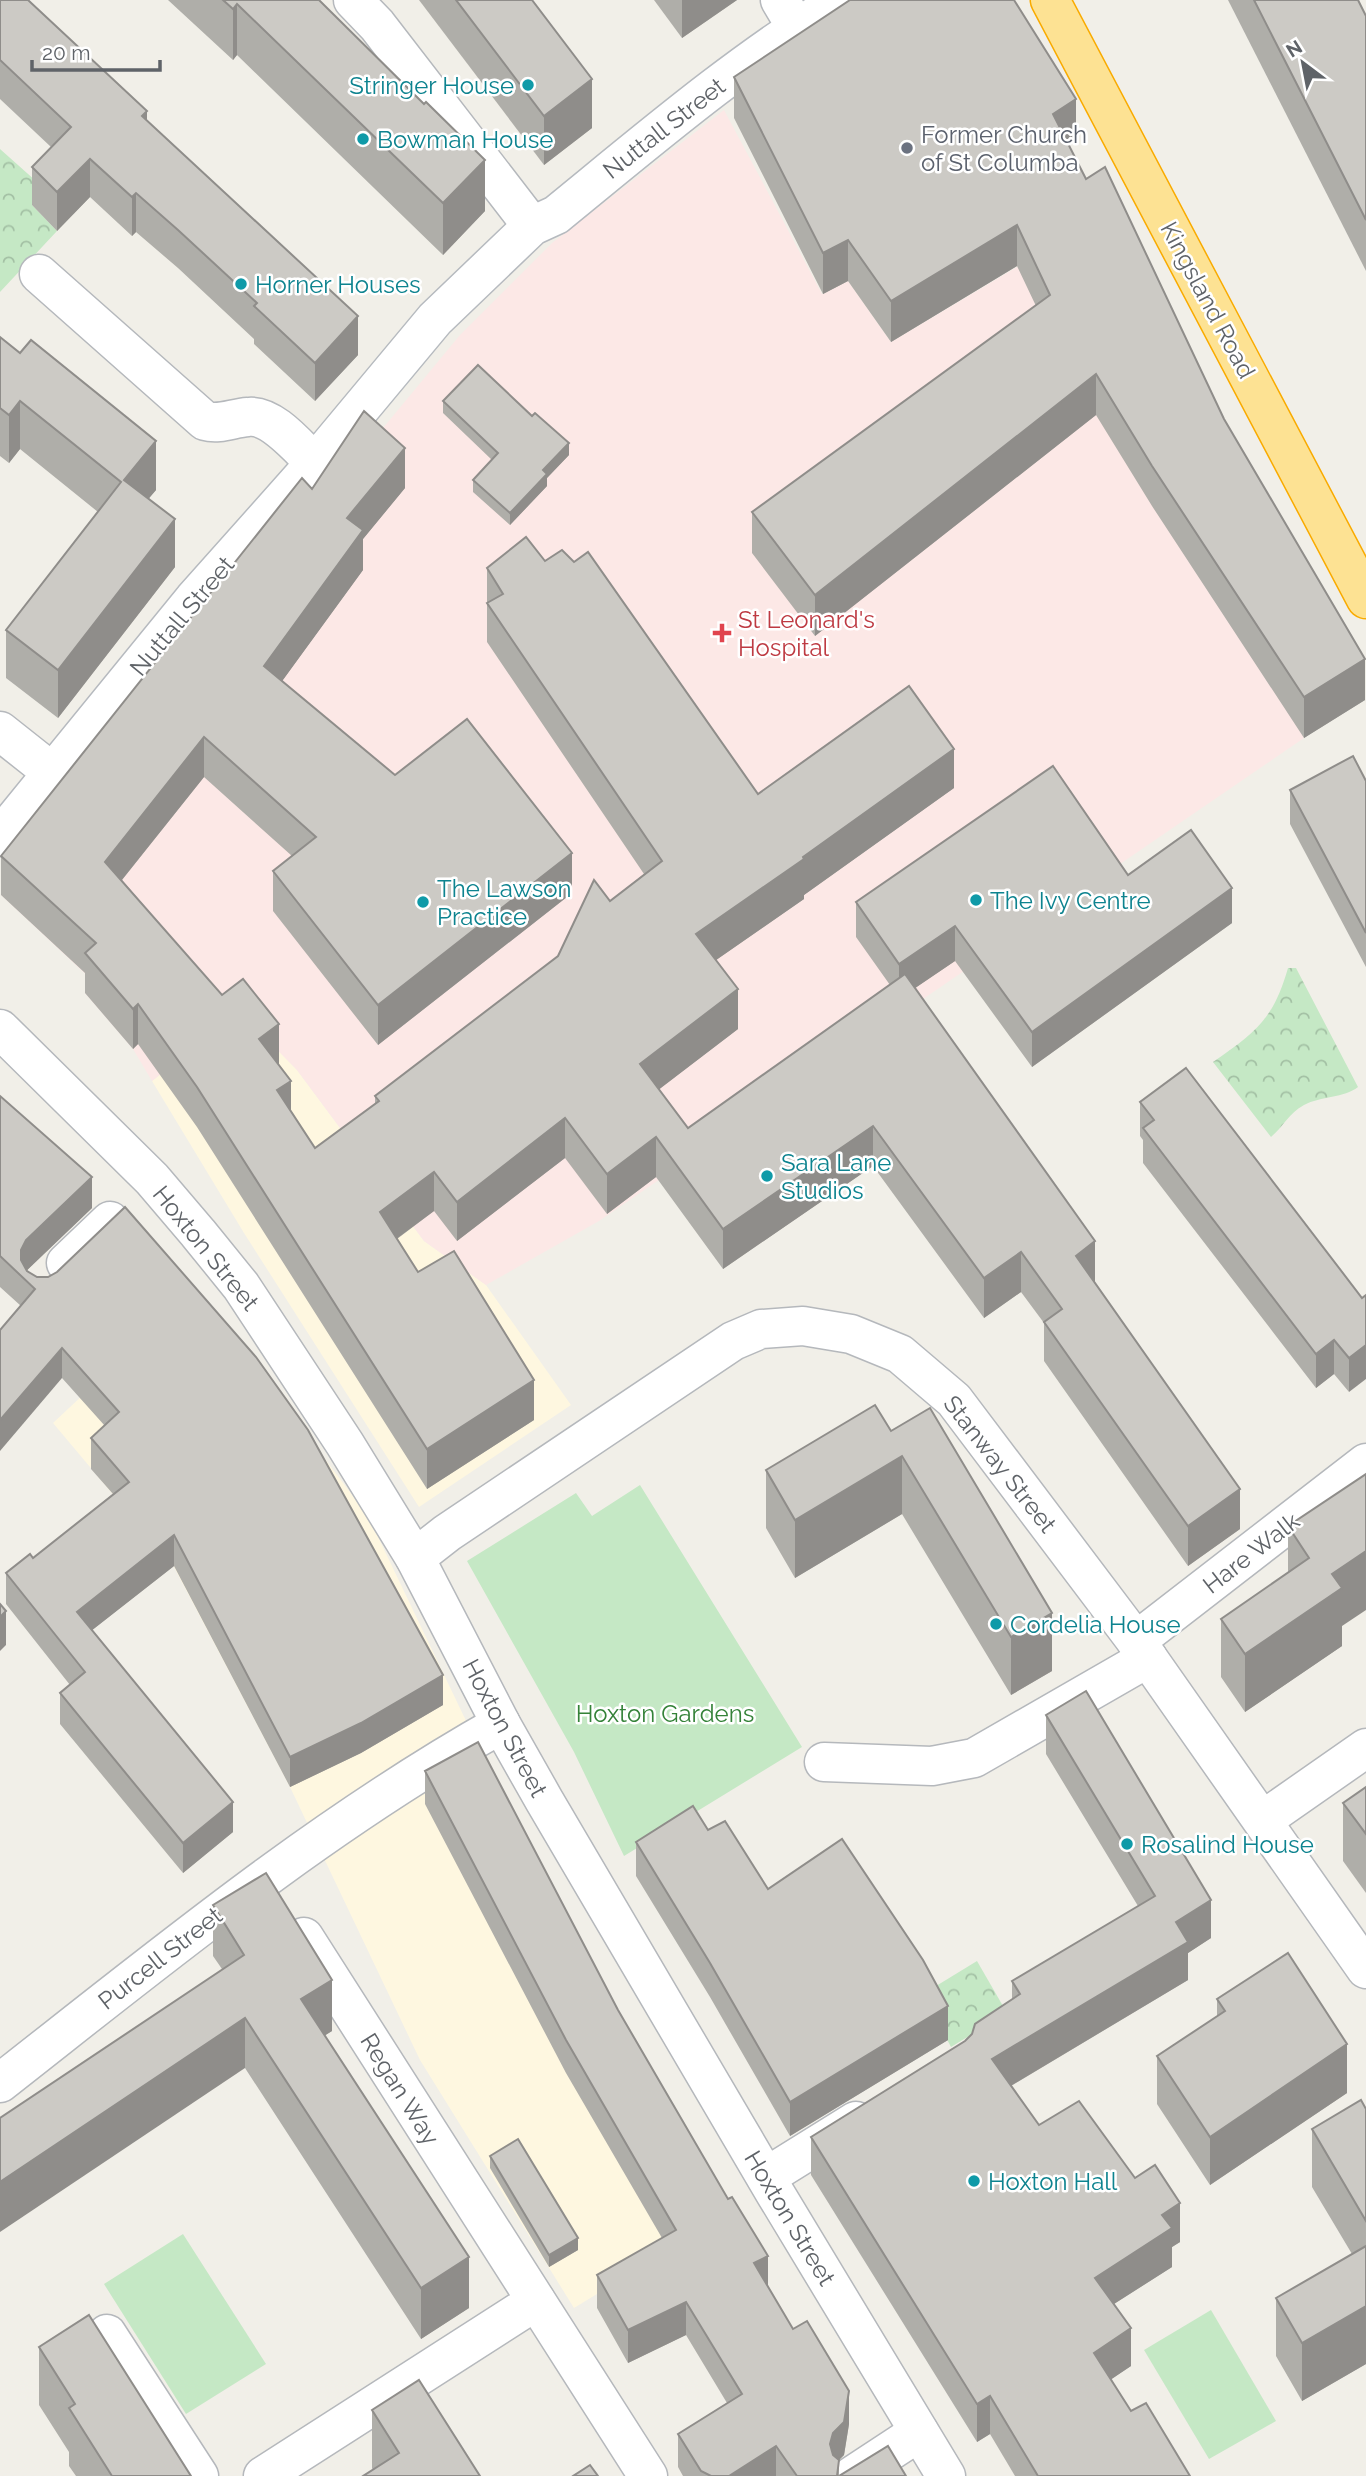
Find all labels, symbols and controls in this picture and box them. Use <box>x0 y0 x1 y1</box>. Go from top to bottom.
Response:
scale bar <box>32 28 159 72</box>
north arrow <box>1268 28 1338 98</box>
text: N <box>1282 35 1306 62</box>
text: 20 m <box>42 40 90 65</box>
place label: Stringer House <box>349 71 514 100</box>
street label: Nuttall Street <box>597 71 731 185</box>
marker: Stringer House <box>520 77 536 93</box>
place label: Former Church of St Columba <box>921 120 1087 177</box>
place label: Bowman House <box>377 125 553 154</box>
marker: Bowman House <box>355 131 371 147</box>
marker: Former Church of St Columba <box>899 140 915 156</box>
street label: Kingsland Road <box>1155 217 1261 383</box>
place label: Horner Houses <box>255 270 421 299</box>
marker: Horner Houses <box>233 276 249 292</box>
street label: Nuttall Street <box>124 550 240 682</box>
place label: St Leonard's Hospital <box>738 605 875 662</box>
marker: St Leonard's Hospital <box>712 623 732 643</box>
place label: The Lawson Practice <box>437 874 572 931</box>
place label: The Ivy Centre <box>990 886 1151 915</box>
marker: The Ivy Centre <box>968 892 984 908</box>
marker: The Lawson Practice <box>415 894 431 910</box>
place label: Sara Lane Studios <box>781 1148 891 1205</box>
marker: Sara Lane Studios <box>759 1168 775 1184</box>
street label: Hoxton Street <box>147 1180 265 1316</box>
street label: Stanway Street <box>937 1390 1063 1538</box>
street label: Hare Walk <box>1197 1506 1305 1600</box>
place label: Cordelia House <box>1010 1610 1181 1639</box>
marker: Cordelia House <box>988 1616 1004 1632</box>
street label: Hoxton Street <box>456 1654 554 1802</box>
park label: Hoxton Gardens <box>576 1699 754 1728</box>
place label: Rosalind House <box>1141 1830 1314 1859</box>
marker: Rosalind House <box>1119 1836 1135 1852</box>
street label: Purcell Street <box>92 1901 228 2015</box>
street label: Regan Way <box>354 2028 446 2150</box>
street label: Hoxton Street <box>738 2145 842 2291</box>
place label: Hoxton Hall <box>988 2167 1118 2196</box>
marker: Hoxton Hall <box>966 2173 982 2189</box>

